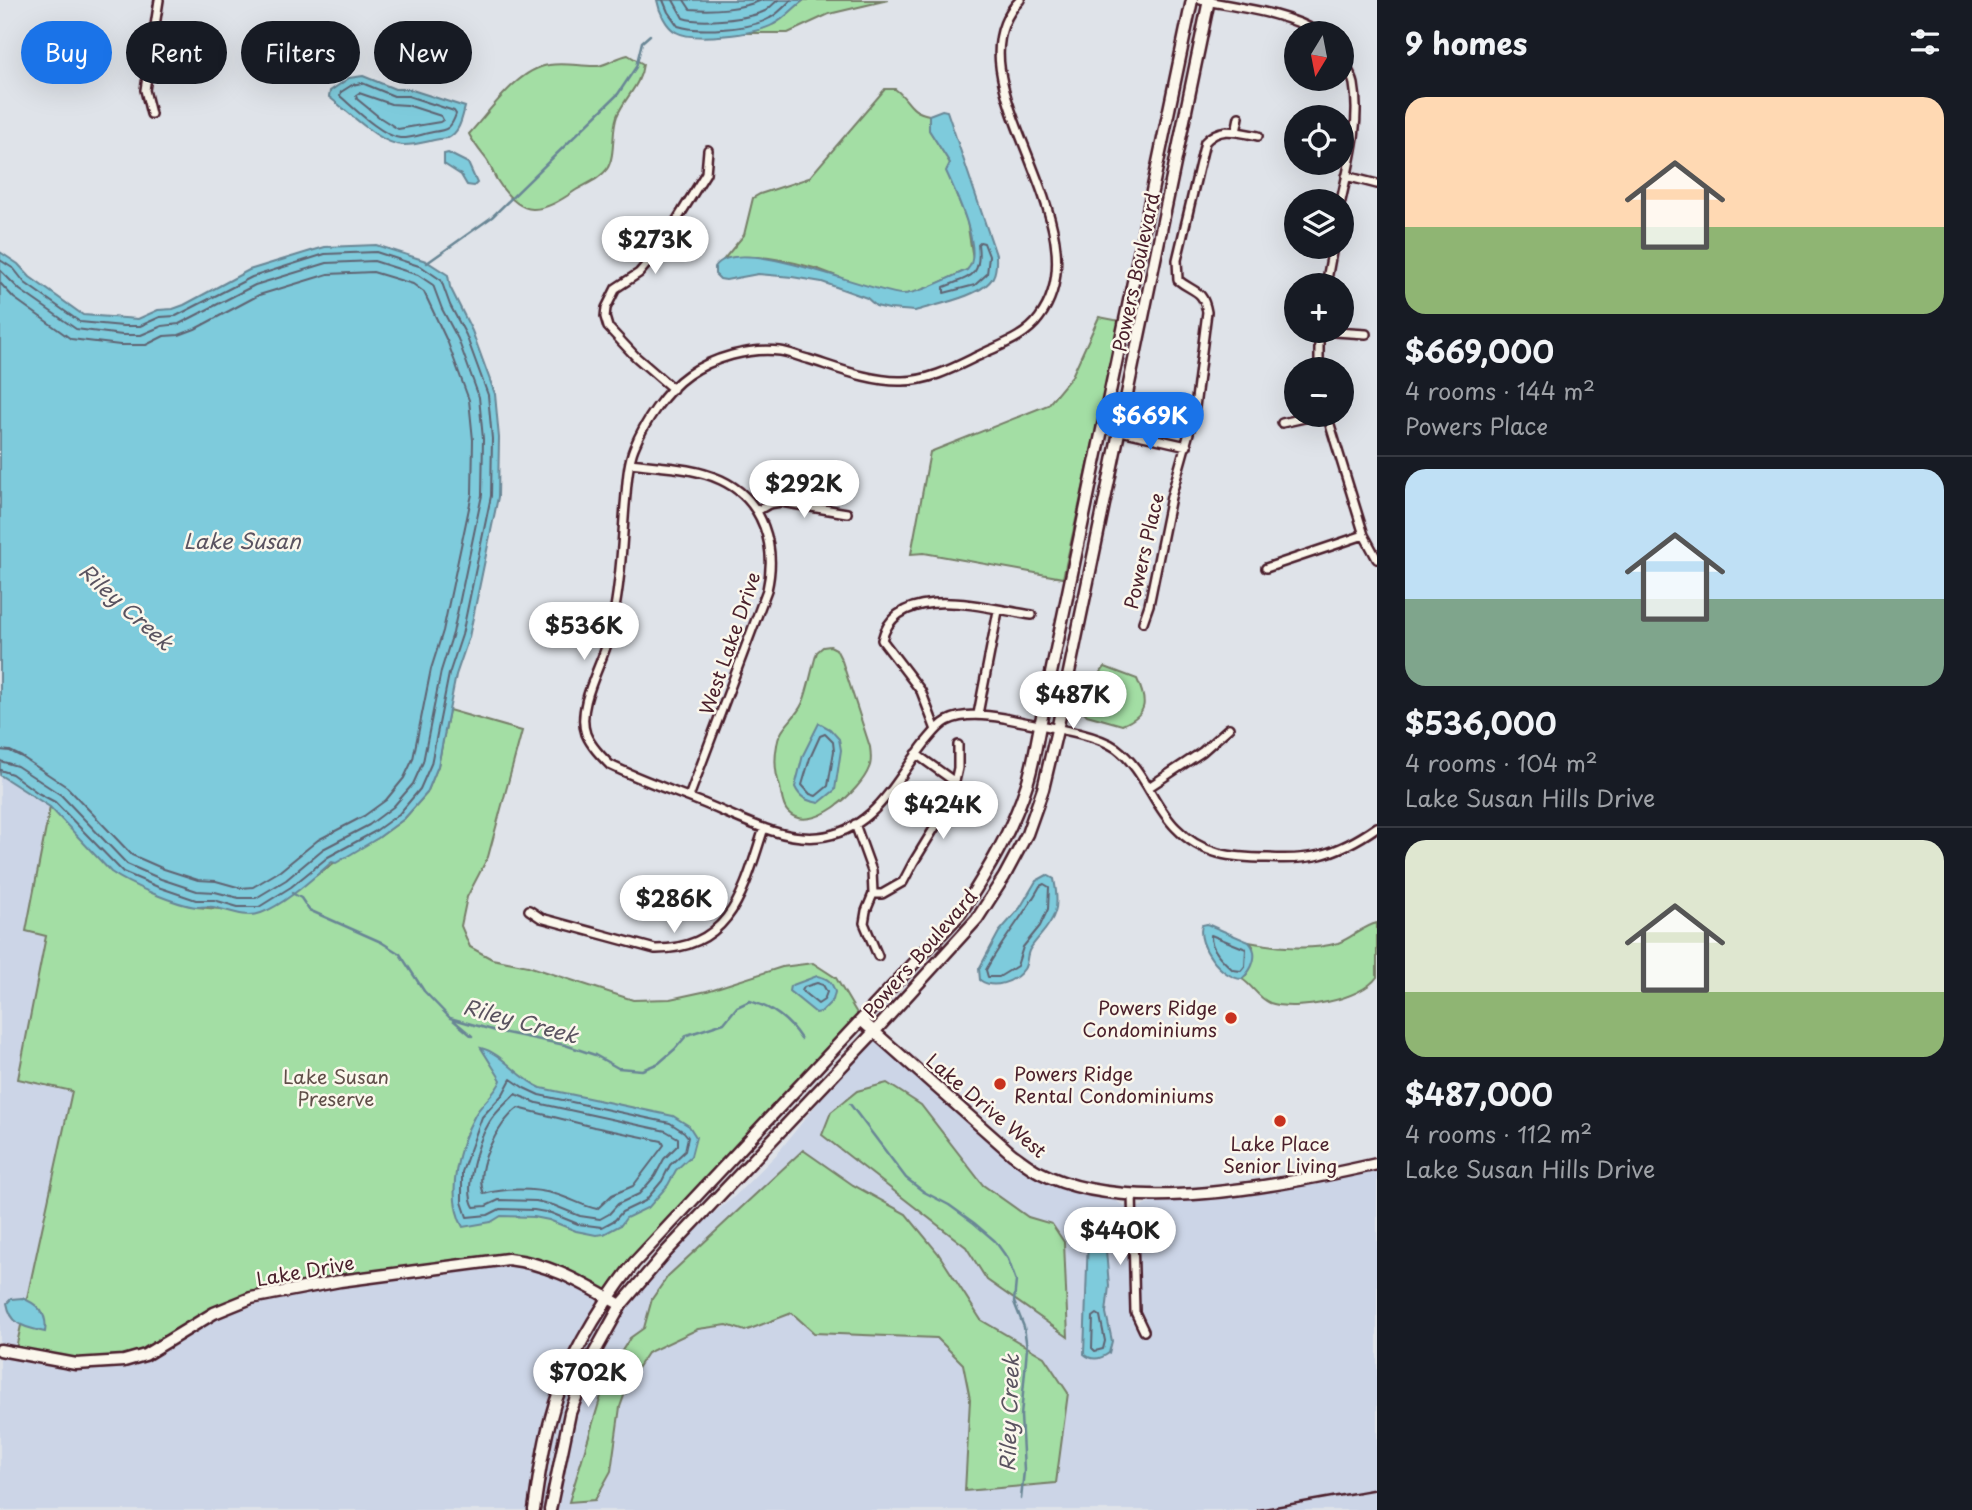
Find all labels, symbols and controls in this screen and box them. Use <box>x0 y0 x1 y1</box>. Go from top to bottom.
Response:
text: 9 homes <box>1405 20 1527 65</box>
chip: Buy <box>21 21 112 84</box>
chip: Rent <box>126 21 227 84</box>
chip: Filters <box>241 21 360 84</box>
chip: New <box>374 21 472 84</box>
north arrow <box>1284 21 1354 91</box>
map controls <box>1284 21 1354 427</box>
icon: filters <box>1906 23 1944 61</box>
button: locate <box>1284 105 1354 175</box>
icon: home <box>1612 142 1738 268</box>
street label: Powers Boulevard <box>1104 189 1166 354</box>
button: layers <box>1284 189 1354 259</box>
pin: $273K <box>606 216 704 276</box>
text: $273K <box>618 221 692 256</box>
button: + <box>1284 273 1354 343</box>
text: $669,000 <box>1405 328 1554 373</box>
button: − <box>1284 357 1354 427</box>
text: 4 rooms · 144 m² <box>1405 373 1595 408</box>
pin: $669K <box>1101 392 1199 452</box>
text: $669K <box>1112 397 1188 432</box>
text: Powers Place <box>1405 408 1548 443</box>
pin: $292K <box>755 461 853 520</box>
text: $292K <box>765 465 843 500</box>
street label: Powers Place <box>1116 490 1170 612</box>
icon: home <box>1612 514 1738 640</box>
water label: Lake Susan <box>183 524 302 556</box>
water label: Riley Creek <box>73 555 182 658</box>
street label: West Lake Drive <box>691 568 767 718</box>
pin: $536K <box>535 602 633 662</box>
text: $536K <box>545 607 623 642</box>
pin: $487K <box>1024 672 1122 731</box>
text: $487K <box>1036 676 1110 711</box>
text: $536,000 <box>1405 700 1557 745</box>
text: 4 rooms · 104 m² <box>1405 745 1598 780</box>
text: Lake Susan Hills Drive <box>1405 780 1655 815</box>
pin: $424K <box>894 782 992 841</box>
text: $424K <box>904 786 982 821</box>
pin: $286K <box>625 876 723 935</box>
text: $286K <box>636 880 712 915</box>
street label: Powers Boulevard <box>855 882 983 1023</box>
icon: home <box>1612 885 1738 1011</box>
water label: Riley Creek <box>460 989 583 1051</box>
place label: Powers Ridge Condominiums <box>1082 993 1217 1043</box>
marker: Powers Ridge Condominiums <box>1223 1010 1239 1026</box>
street label: Lake Drive West <box>921 1046 1054 1164</box>
place label: Powers Ridge Rental Condominiums <box>1014 1059 1214 1109</box>
park label: Lake Susan Preserve <box>283 1062 389 1112</box>
text: $487,000 <box>1405 1071 1553 1116</box>
marker: Powers Ridge Rental Condominiums <box>992 1076 1008 1092</box>
marker: Lake Place Senior Living <box>1272 1113 1288 1129</box>
text: 4 rooms · 112 m² <box>1405 1116 1592 1151</box>
place label: Lake Place Senior Living <box>1223 1129 1337 1179</box>
text: Lake Susan Hills Drive <box>1405 1151 1655 1186</box>
pin: $440K <box>1071 1208 1169 1267</box>
text: $440K <box>1080 1212 1160 1247</box>
street label: Lake Drive <box>254 1248 356 1292</box>
pin: $702K <box>539 1350 637 1409</box>
water label: Riley Creek <box>990 1353 1026 1472</box>
text: $702K <box>549 1354 627 1389</box>

